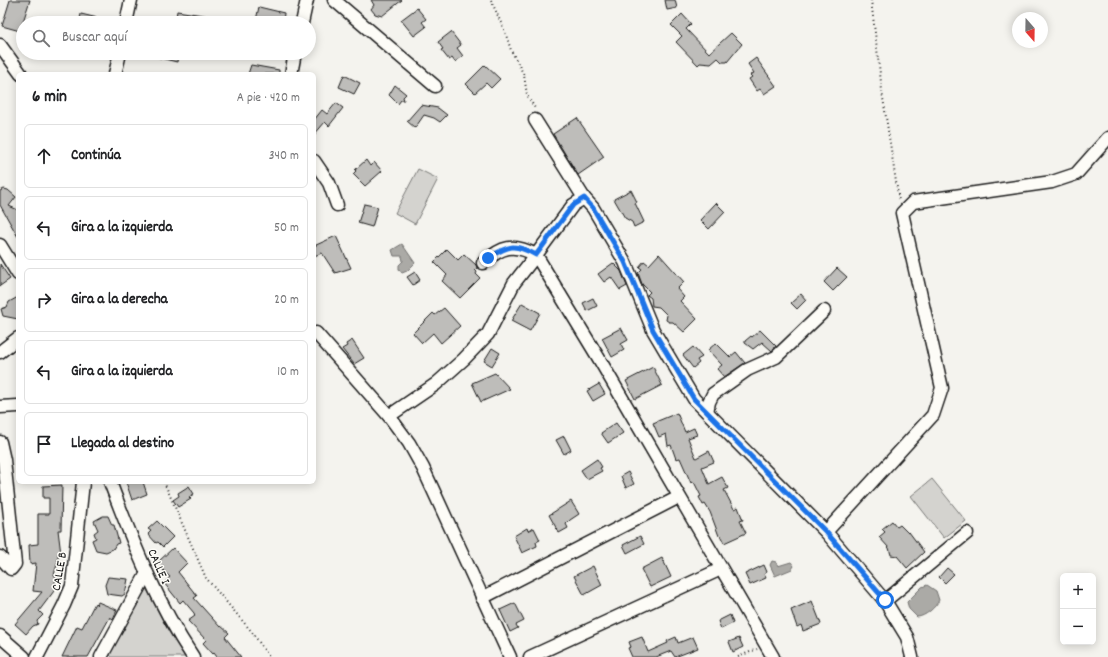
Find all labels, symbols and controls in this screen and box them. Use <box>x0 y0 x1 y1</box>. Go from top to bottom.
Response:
north arrow <box>1012 12 1048 48</box>
search box <box>16 16 316 60</box>
icon: search <box>30 27 52 49</box>
text: Buscar aquí <box>62 27 127 49</box>
text: 6 min <box>32 86 67 110</box>
text: A pie · 420 m <box>237 89 300 108</box>
icon: ahead <box>33 145 55 167</box>
text: Continúa <box>71 145 121 167</box>
text: 340 m <box>269 147 299 166</box>
icon: left <box>33 217 55 239</box>
text: Gira a la izquierda <box>71 217 172 239</box>
text: 50 m <box>274 219 299 238</box>
route end <box>479 249 497 267</box>
icon: right <box>33 289 55 311</box>
text: Gira a la derecha <box>71 289 168 311</box>
text: 20 m <box>274 291 299 310</box>
icon: left <box>33 361 55 383</box>
text: Gira a la izquierda <box>71 361 172 383</box>
text: 10 m <box>277 363 299 382</box>
icon: arrive <box>33 433 55 455</box>
text: Llegada al destino <box>71 433 174 455</box>
street label: CALLE I <box>141 546 174 588</box>
street label: CALLE B <box>48 550 73 592</box>
map controls <box>1060 573 1096 645</box>
button: + <box>1060 573 1096 609</box>
route start <box>876 591 894 609</box>
button: − <box>1060 609 1096 645</box>

